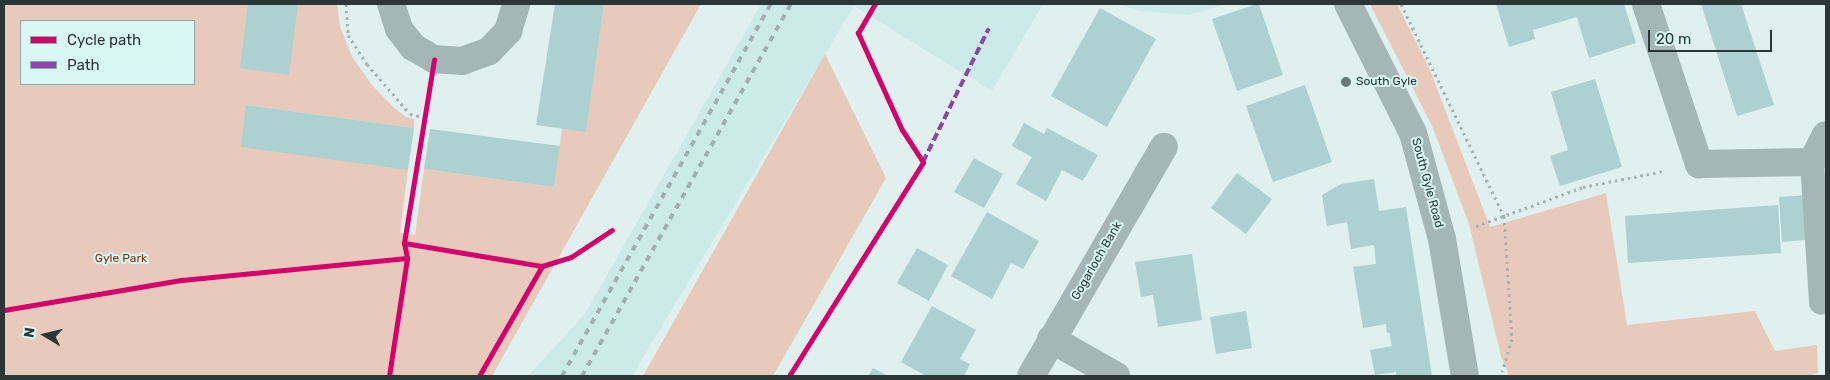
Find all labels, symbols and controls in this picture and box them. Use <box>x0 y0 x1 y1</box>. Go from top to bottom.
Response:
legend <box>20 20 195 85</box>
scale bar <box>1650 20 1774 52</box>
text: 20 m <box>1656 30 1691 48</box>
text: Cycle path <box>67 31 141 49</box>
text: Path <box>67 56 100 74</box>
place label: South Gyle <box>1356 75 1417 89</box>
marker: South Gyle <box>1340 76 1352 88</box>
street label: South Gyle Road <box>1408 137 1446 229</box>
street label: Gogarloch Bank <box>1069 219 1125 303</box>
park label: Gyle Park <box>95 252 147 266</box>
north arrow <box>20 310 70 360</box>
text: N <box>21 326 39 339</box>

